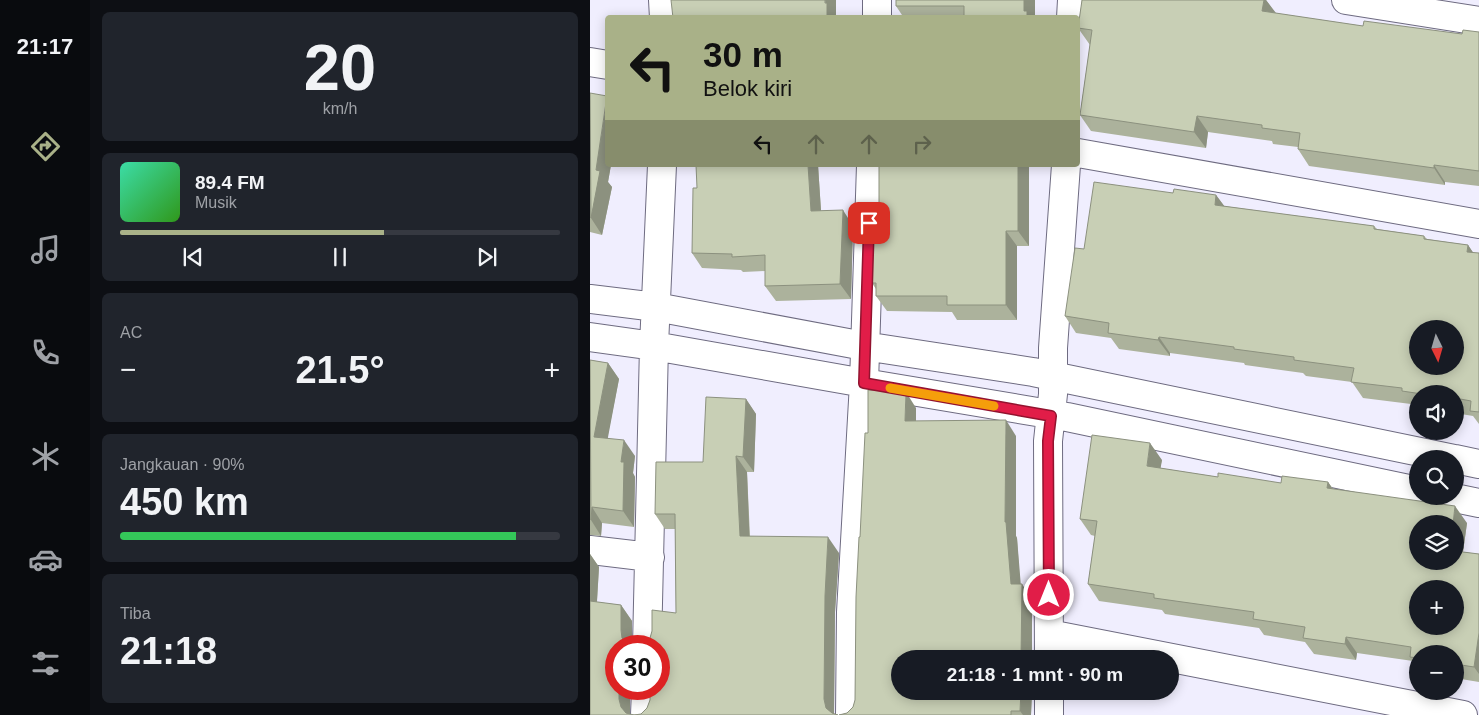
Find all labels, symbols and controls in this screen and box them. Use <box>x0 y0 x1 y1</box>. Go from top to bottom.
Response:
text: 20 <box>304 31 376 104</box>
text: 21:17 <box>17 34 73 59</box>
icon: left <box>620 35 685 100</box>
text: 30 m <box>703 35 783 74</box>
text: Belok kiri <box>703 76 792 101</box>
text: km/h <box>323 100 357 117</box>
icon: directions <box>28 129 63 164</box>
icon: left <box>749 130 777 158</box>
icon: ahead <box>802 130 830 158</box>
icon: ahead <box>855 130 883 158</box>
icon: right <box>908 130 936 158</box>
text: 89.4 FM <box>195 172 265 193</box>
text: Musik <box>195 194 237 211</box>
pin <box>848 202 890 244</box>
icon: arrive <box>855 209 883 237</box>
icon: music <box>28 232 63 267</box>
icon: previous <box>179 243 207 271</box>
icon: pause <box>326 243 354 271</box>
icon: next <box>473 243 501 271</box>
north arrow <box>1409 320 1464 375</box>
map controls <box>1409 320 1464 700</box>
text: AC <box>120 324 142 341</box>
icon: phone <box>28 335 63 370</box>
text: 21.5° <box>295 349 385 391</box>
text: − <box>120 354 136 385</box>
text: + <box>544 354 560 385</box>
button: sound <box>1409 385 1464 440</box>
icon: climate <box>28 439 63 474</box>
button: search <box>1409 450 1464 505</box>
text: Jangkauan · 90% <box>120 456 245 473</box>
text: 450 km <box>120 481 249 523</box>
button: layers <box>1409 515 1464 570</box>
icon: car <box>28 542 63 577</box>
position arrow <box>1022 568 1074 620</box>
button: + <box>1409 580 1464 635</box>
text: Tiba <box>120 605 151 622</box>
text: 21:18 <box>120 630 217 672</box>
speed limit sign: 30 <box>605 635 670 700</box>
button: − <box>1409 645 1464 700</box>
icon: filters <box>28 646 63 681</box>
text: 21:18 · 1 mnt · 90 m <box>947 664 1123 685</box>

